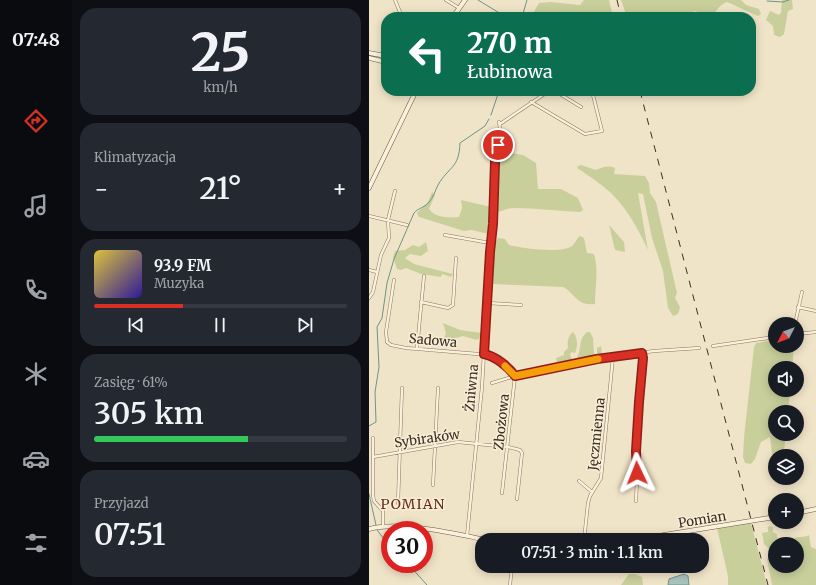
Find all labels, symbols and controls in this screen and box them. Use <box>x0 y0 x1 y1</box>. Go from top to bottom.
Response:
text: 25 <box>191 20 250 85</box>
text: 270 m <box>467 25 552 61</box>
text: 07:48 <box>12 28 60 51</box>
icon: left <box>401 28 453 80</box>
text: Łubinowa <box>467 60 553 83</box>
text: km/h <box>203 79 238 96</box>
icon: directions <box>22 107 50 135</box>
pin <box>481 128 515 162</box>
icon: arrive <box>487 134 509 156</box>
text: Klimatyzacja <box>94 149 176 166</box>
text: 21° <box>199 169 242 207</box>
text: − <box>94 175 109 203</box>
text: + <box>332 175 347 203</box>
icon: music <box>22 192 50 220</box>
text: 93.9 FM <box>154 256 211 275</box>
text: Muzyka <box>154 275 204 292</box>
icon: phone <box>22 276 50 304</box>
icon: previous <box>125 314 147 336</box>
icon: pause <box>209 314 231 336</box>
icon: next <box>294 314 316 336</box>
north arrow <box>768 317 804 353</box>
map controls <box>768 317 804 573</box>
street label: Sadowa <box>408 330 458 351</box>
icon: climate <box>22 360 50 388</box>
button: sound <box>768 361 804 397</box>
street label: Żniwna <box>461 364 482 413</box>
text: Zasięg · 61% <box>94 374 168 391</box>
street label: Zbożowa <box>490 393 513 451</box>
text: 305 km <box>94 394 204 432</box>
street label: Jęczmienna <box>584 397 609 472</box>
button: search <box>768 405 804 441</box>
street label: Sybiraków <box>393 425 462 452</box>
icon: car <box>22 445 50 473</box>
button: layers <box>768 449 804 485</box>
position arrow <box>616 452 658 494</box>
button: + <box>768 493 804 529</box>
text: Przyjazd <box>94 495 149 512</box>
district label: POMIAN <box>381 495 445 513</box>
street label: Pomian <box>677 507 728 532</box>
text: 07:51 <box>94 515 165 553</box>
speed limit sign: 30 <box>381 521 433 573</box>
icon: filters <box>22 529 50 557</box>
button: − <box>768 537 804 573</box>
text: 07:51 · 3 min · 1.1 km <box>521 543 663 562</box>

